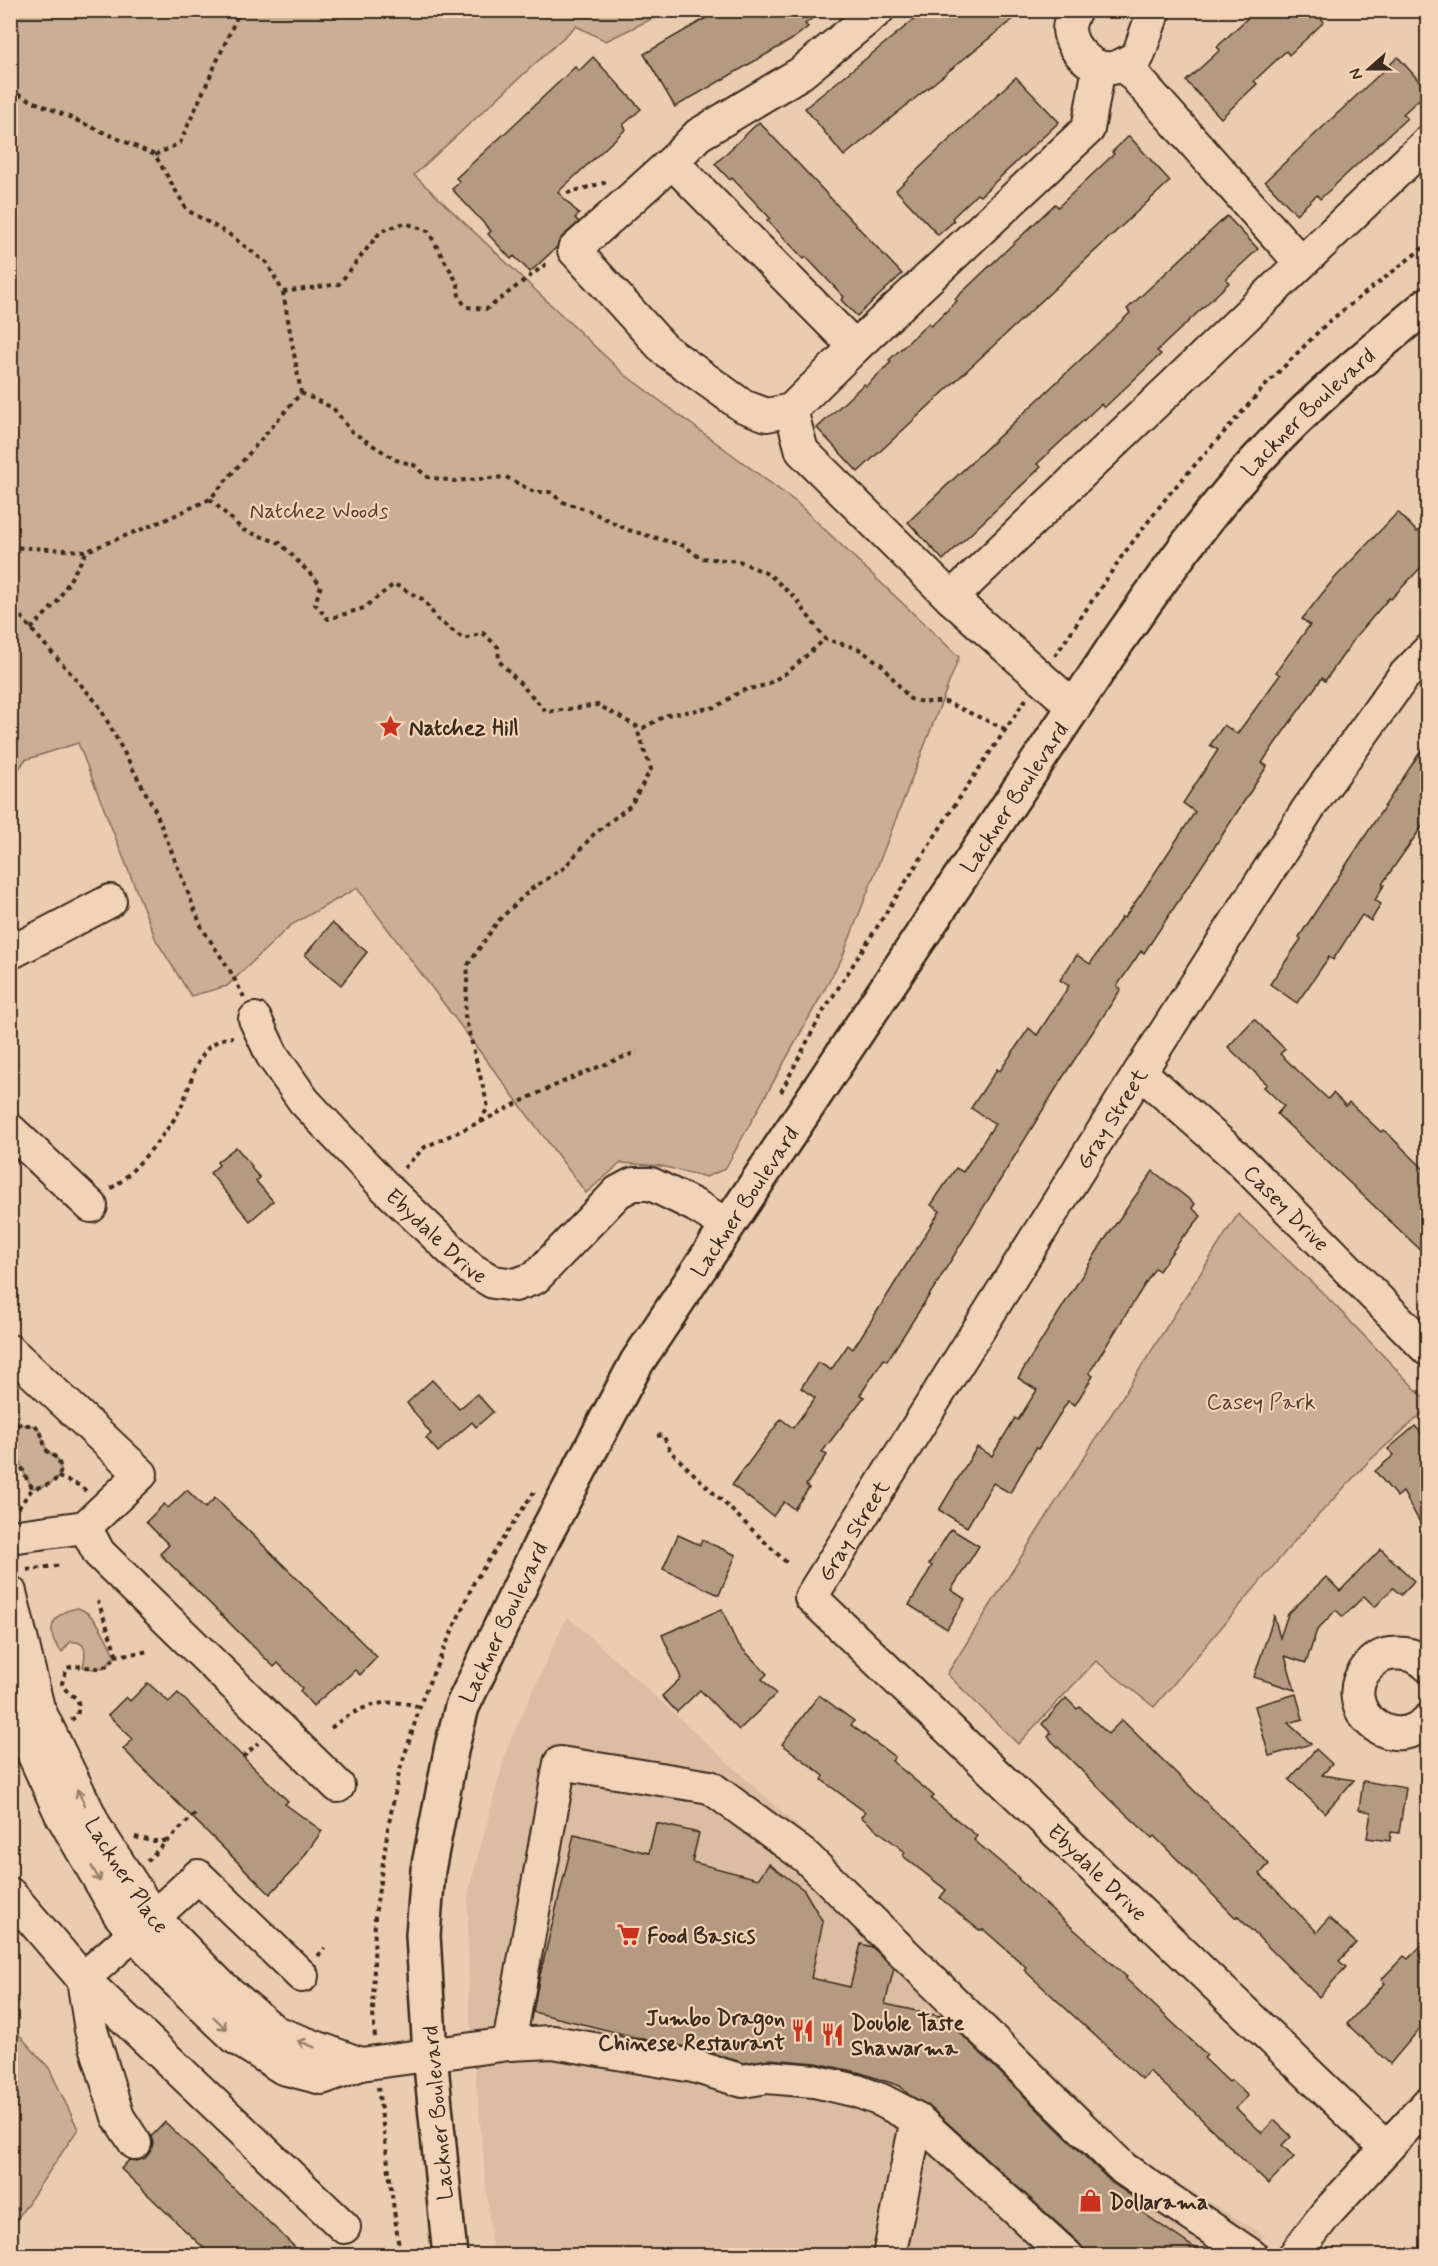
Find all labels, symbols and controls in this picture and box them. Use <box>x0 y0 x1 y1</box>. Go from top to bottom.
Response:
north arrow <box>1339 39 1399 99</box>
text: N <box>1345 65 1368 83</box>
street label: Lackner Boulevard <box>1236 342 1382 484</box>
park label: Natchez Woods <box>250 498 389 526</box>
place icon: Natchez Hill <box>378 714 404 740</box>
place label: Natchez Hill <box>409 715 519 743</box>
street label: Lackner Boulevard <box>955 717 1076 879</box>
street label: Gray Street <box>1071 1063 1155 1175</box>
street label: Lackner Boulevard <box>686 1122 806 1283</box>
street label: Casey Drive <box>1236 1159 1335 1258</box>
street label: Ebydale Drive <box>379 1183 491 1291</box>
park label: Casey Park <box>1206 1389 1316 1417</box>
street label: Gray Street <box>813 1475 897 1587</box>
street label: Lackner Boulevard <box>454 1538 555 1708</box>
one-way arrow <box>74 1788 86 1806</box>
street label: Lackner Place <box>77 1814 174 1941</box>
street label: Ebydale Drive <box>1041 1819 1153 1928</box>
one-way arrow <box>90 1865 102 1882</box>
supermarket icon: Food Basics <box>616 1922 642 1948</box>
place label: Food Basics <box>647 1923 756 1951</box>
place label: Jumbo Dragon Chinese Restaurant <box>598 2005 786 2058</box>
place label: Double Taste Shawarma <box>851 2010 964 2063</box>
one-way arrow <box>212 2016 227 2030</box>
restaurant icon: Jumbo Dragon Chinese Restaurant <box>790 2017 816 2043</box>
restaurant icon: Double Taste Shawarma <box>820 2022 846 2048</box>
street label: Lackner Boulevard <box>417 2024 461 2201</box>
one-way arrow <box>297 2038 316 2049</box>
shop icon: Dollarama <box>1078 2188 1104 2214</box>
place label: Dollarama <box>1109 2189 1208 2217</box>

